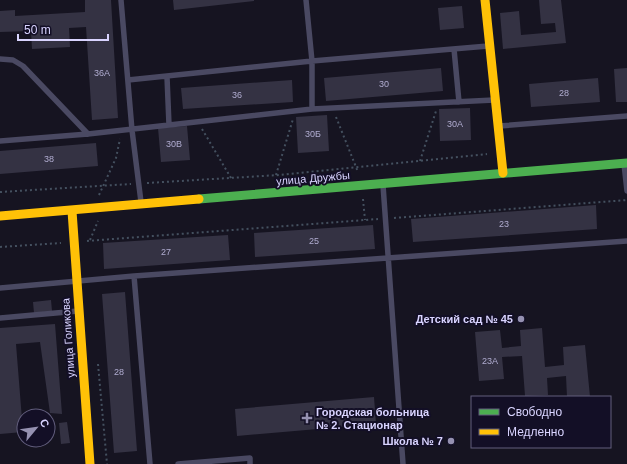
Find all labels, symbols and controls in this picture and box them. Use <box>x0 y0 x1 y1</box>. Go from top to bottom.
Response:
scale bar <box>18 16 108 42</box>
text: 50 m <box>24 23 51 37</box>
house number: 36А <box>94 68 110 78</box>
house number: 30 <box>379 79 389 89</box>
house number: 28 <box>559 88 569 98</box>
house number: 36 <box>232 90 242 100</box>
house number: 30А <box>447 119 463 129</box>
house number: 30Б <box>305 129 321 139</box>
house number: 30В <box>166 139 182 149</box>
house number: 38 <box>44 154 54 164</box>
street label: улица Дружбы <box>276 169 350 187</box>
house number: 23 <box>499 219 509 229</box>
house number: 25 <box>309 236 319 246</box>
house number: 27 <box>161 247 171 257</box>
street label: улица Голикова <box>59 297 77 378</box>
place label: Детский сад № 45 <box>416 313 513 325</box>
marker: Детский сад № 45 <box>516 314 526 324</box>
house number: 23А <box>482 356 498 366</box>
house number: 28 <box>114 367 124 377</box>
legend <box>471 396 611 448</box>
text: Свободно <box>507 405 562 419</box>
place label: Городская больница № 2. Стационар <box>316 406 430 431</box>
north arrow <box>16 408 56 448</box>
marker: Городская больница № 2. Стационар <box>301 412 313 424</box>
text: С <box>38 417 52 430</box>
text: Медленно <box>507 425 564 439</box>
place label: Школа № 7 <box>383 435 443 447</box>
marker: Школа № 7 <box>446 436 456 446</box>

